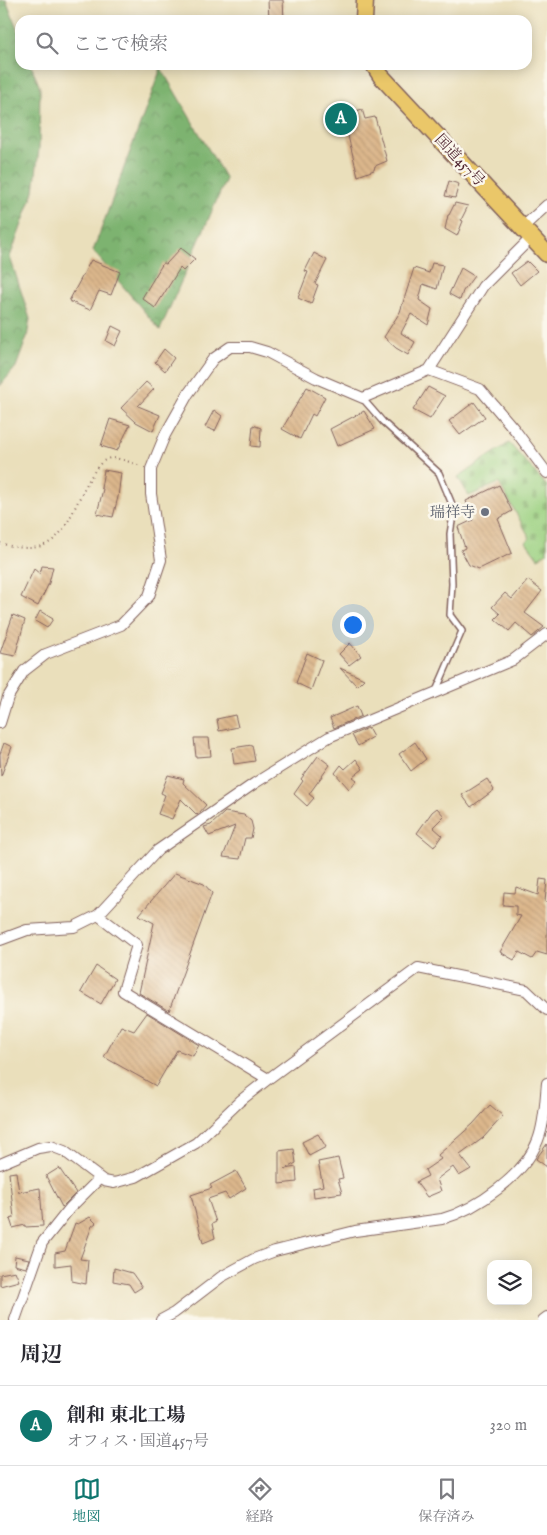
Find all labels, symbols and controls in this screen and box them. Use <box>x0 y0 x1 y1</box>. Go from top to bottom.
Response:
search box <box>15 15 532 70</box>
icon: search <box>33 29 61 57</box>
text: ここで検索 <box>73 33 168 57</box>
pin: A <box>325 100 357 138</box>
street label: 国道457号 <box>431 130 489 190</box>
place label: 瑞祥寺 <box>430 503 475 522</box>
marker: 瑞祥寺 <box>479 506 491 518</box>
your location <box>340 612 366 638</box>
map controls <box>487 1260 532 1305</box>
button: layers <box>487 1260 532 1305</box>
text: 周辺 <box>20 1342 62 1369</box>
text: 創和 東北工場 <box>67 1404 185 1428</box>
text: A <box>31 1416 41 1436</box>
text: 320 m <box>490 1416 527 1436</box>
text: オフィス · 国道457号 <box>67 1432 209 1452</box>
tab: 地図 <box>73 1475 101 1526</box>
tab: 経路 <box>246 1475 274 1526</box>
tab: 保存済み <box>419 1475 475 1526</box>

